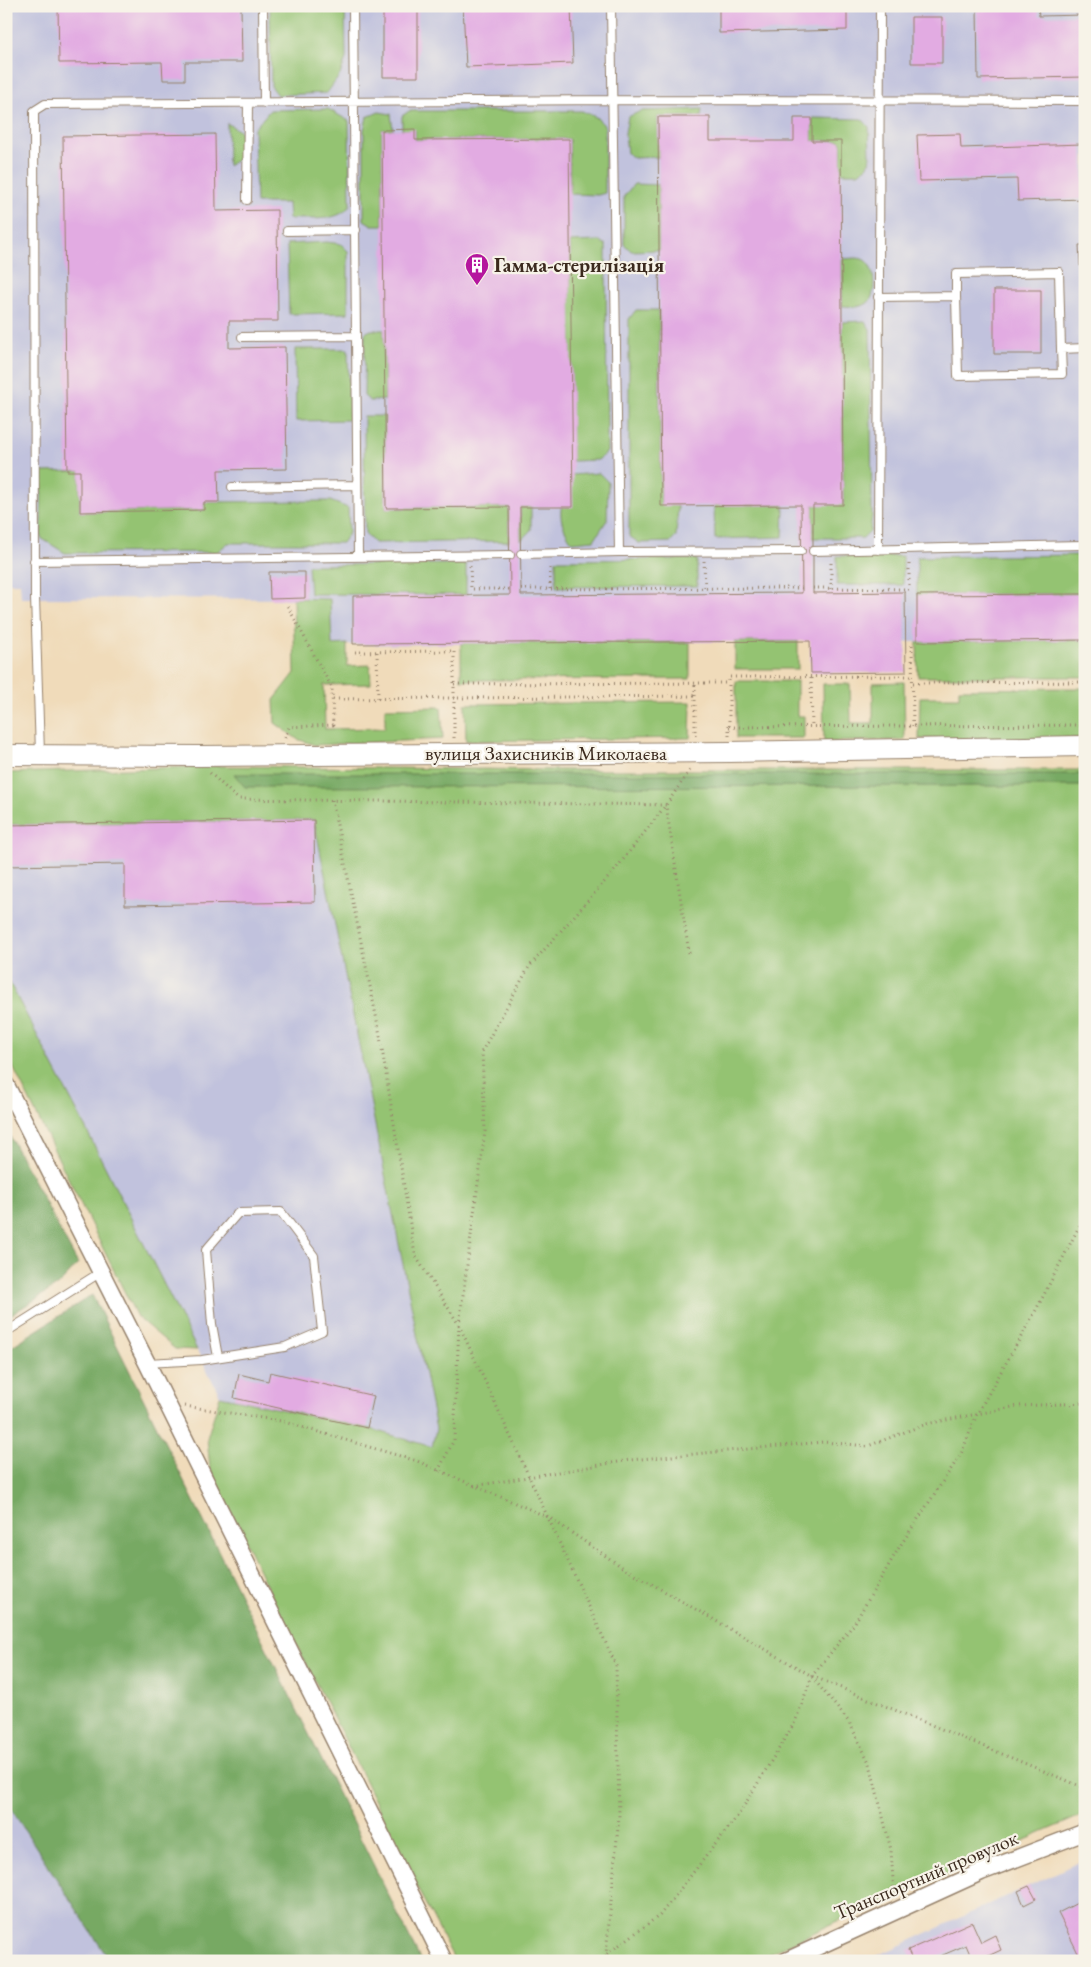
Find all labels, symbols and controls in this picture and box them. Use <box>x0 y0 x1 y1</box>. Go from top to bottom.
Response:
building icon: Гамма-стерилізація <box>464 252 490 286</box>
place label: Гамма-стерилізація <box>494 252 665 278</box>
street label: вулиця Захисників Миколаєва <box>425 740 667 766</box>
street label: Транспортний провулок <box>830 1824 1022 1926</box>

